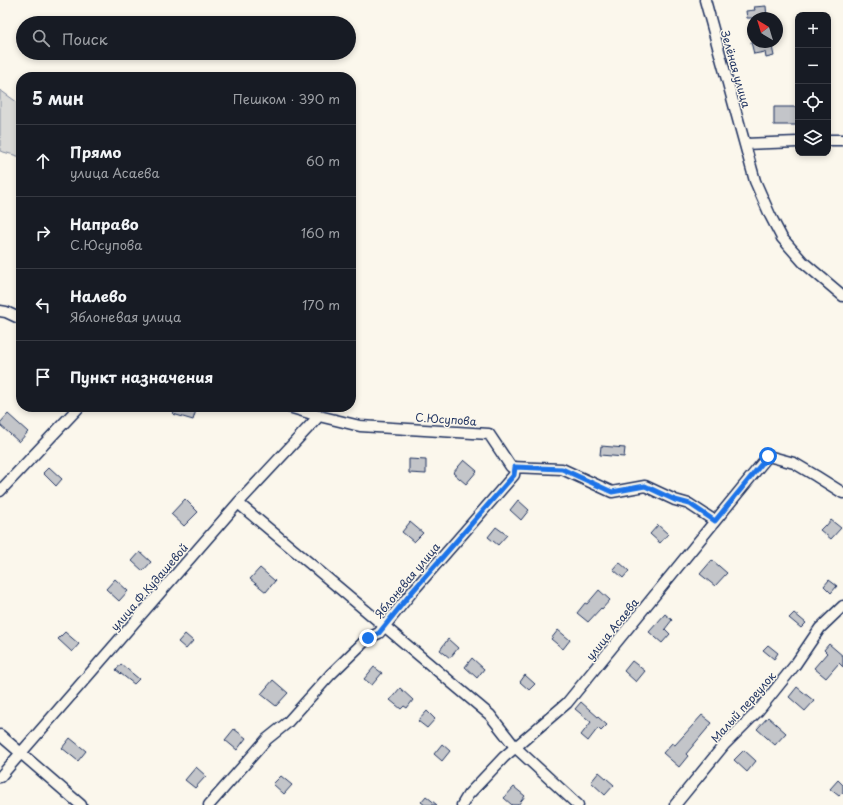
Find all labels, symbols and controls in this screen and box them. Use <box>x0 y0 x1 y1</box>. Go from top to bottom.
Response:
north arrow <box>747 12 783 48</box>
map controls <box>795 12 831 156</box>
button: + <box>795 12 831 48</box>
search box <box>16 16 356 60</box>
icon: search <box>30 27 52 49</box>
text: Поиск <box>62 27 108 50</box>
street label: Зелёная улица <box>717 28 755 110</box>
button: − <box>795 48 831 84</box>
button: locate <box>795 84 831 120</box>
text: 5 мин <box>32 85 84 111</box>
text: Пешком · 390 m <box>233 89 340 108</box>
button: layers <box>795 120 831 156</box>
text: Прямо <box>70 140 121 163</box>
icon: ahead <box>32 150 54 172</box>
text: 60 m <box>306 151 340 170</box>
text: улица Асаева <box>70 163 160 182</box>
text: Направо <box>70 212 139 235</box>
icon: right <box>32 222 54 244</box>
text: 160 m <box>301 223 340 242</box>
text: С.Юсупова <box>70 235 142 254</box>
text: Налево <box>70 284 127 307</box>
icon: left <box>32 294 54 316</box>
text: 170 m <box>302 295 340 314</box>
text: Яблоневая улица <box>70 307 181 326</box>
text: Пункт назначения <box>70 365 213 388</box>
icon: arrive <box>32 366 54 388</box>
street label: С.Юсупова <box>415 408 477 430</box>
route start <box>759 447 777 465</box>
street label: Яблоневая улица <box>370 538 444 621</box>
street label: улица Ф.Кудашевой <box>106 540 192 634</box>
street label: улица Асаева <box>582 594 643 664</box>
route end <box>359 629 377 647</box>
street label: Малый переулок <box>706 667 780 746</box>

